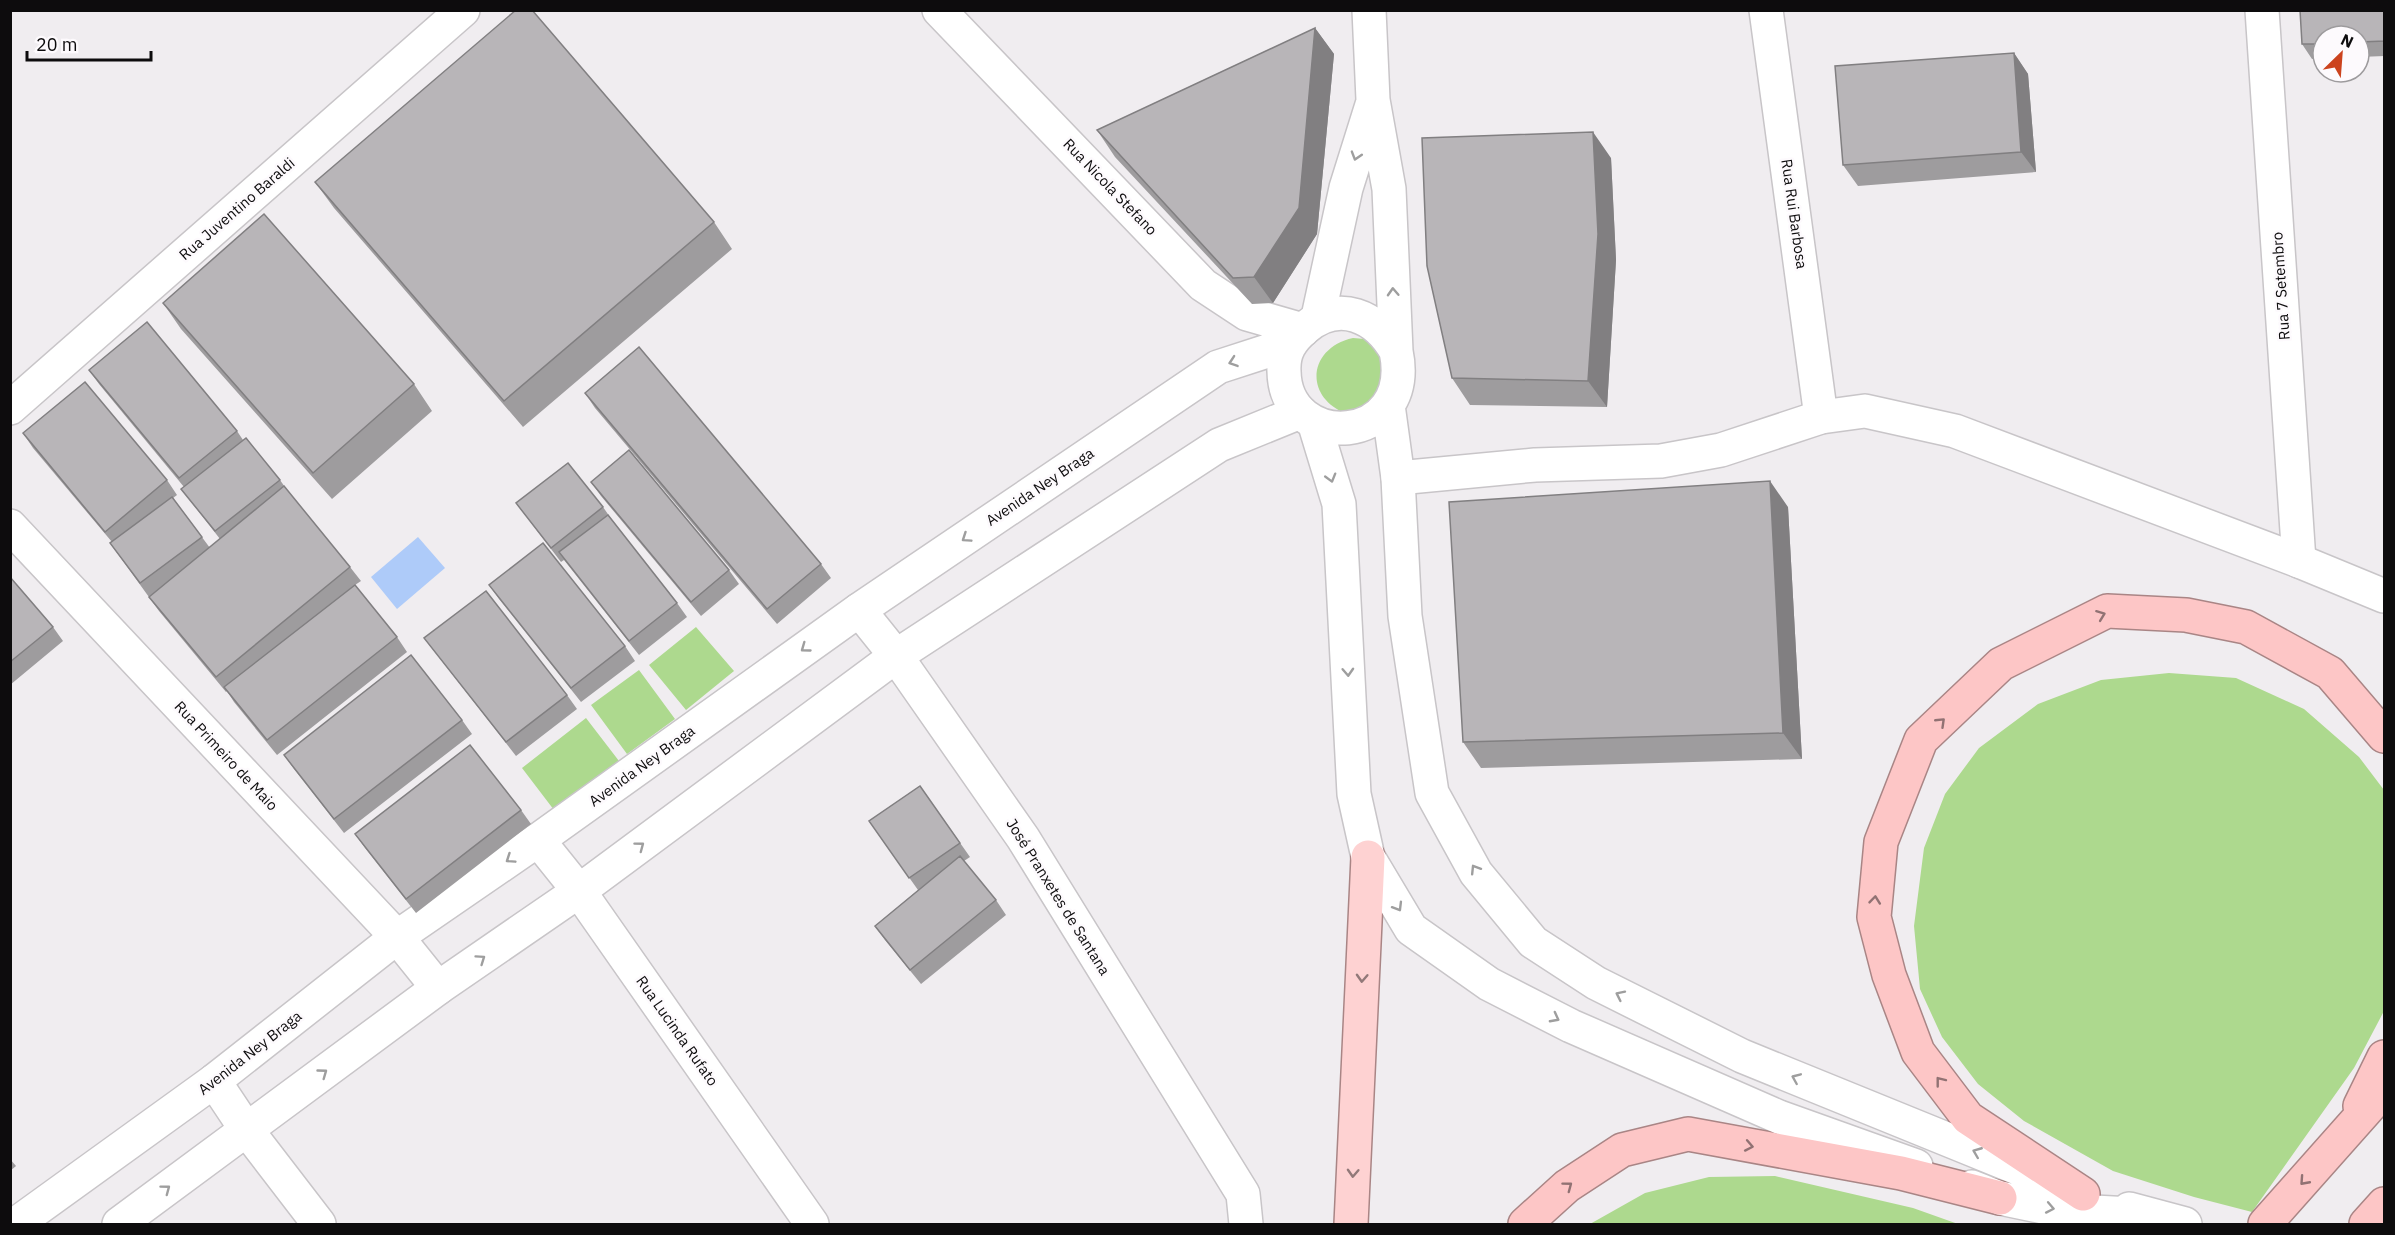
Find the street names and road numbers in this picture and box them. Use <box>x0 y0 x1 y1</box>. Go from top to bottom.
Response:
street label: Rua Nicola Stefano <box>1059 134 1161 239</box>
street label: Rua Juventino Baraldi <box>175 153 298 264</box>
street label: Rua Rui Barbosa <box>1777 158 1812 270</box>
street label: Rua 7 Setembro <box>2267 231 2294 341</box>
street label: Avenida Ney Braga <box>982 443 1097 530</box>
street label: Rua Primeiro de Maio <box>171 697 282 814</box>
street label: Avenida Ney Braga <box>585 721 698 810</box>
street label: José Pranxetes de Santana <box>1002 815 1115 979</box>
street label: Rua Lucinda Rufato <box>632 972 723 1089</box>
street label: Avenida Ney Braga <box>194 1006 305 1099</box>

